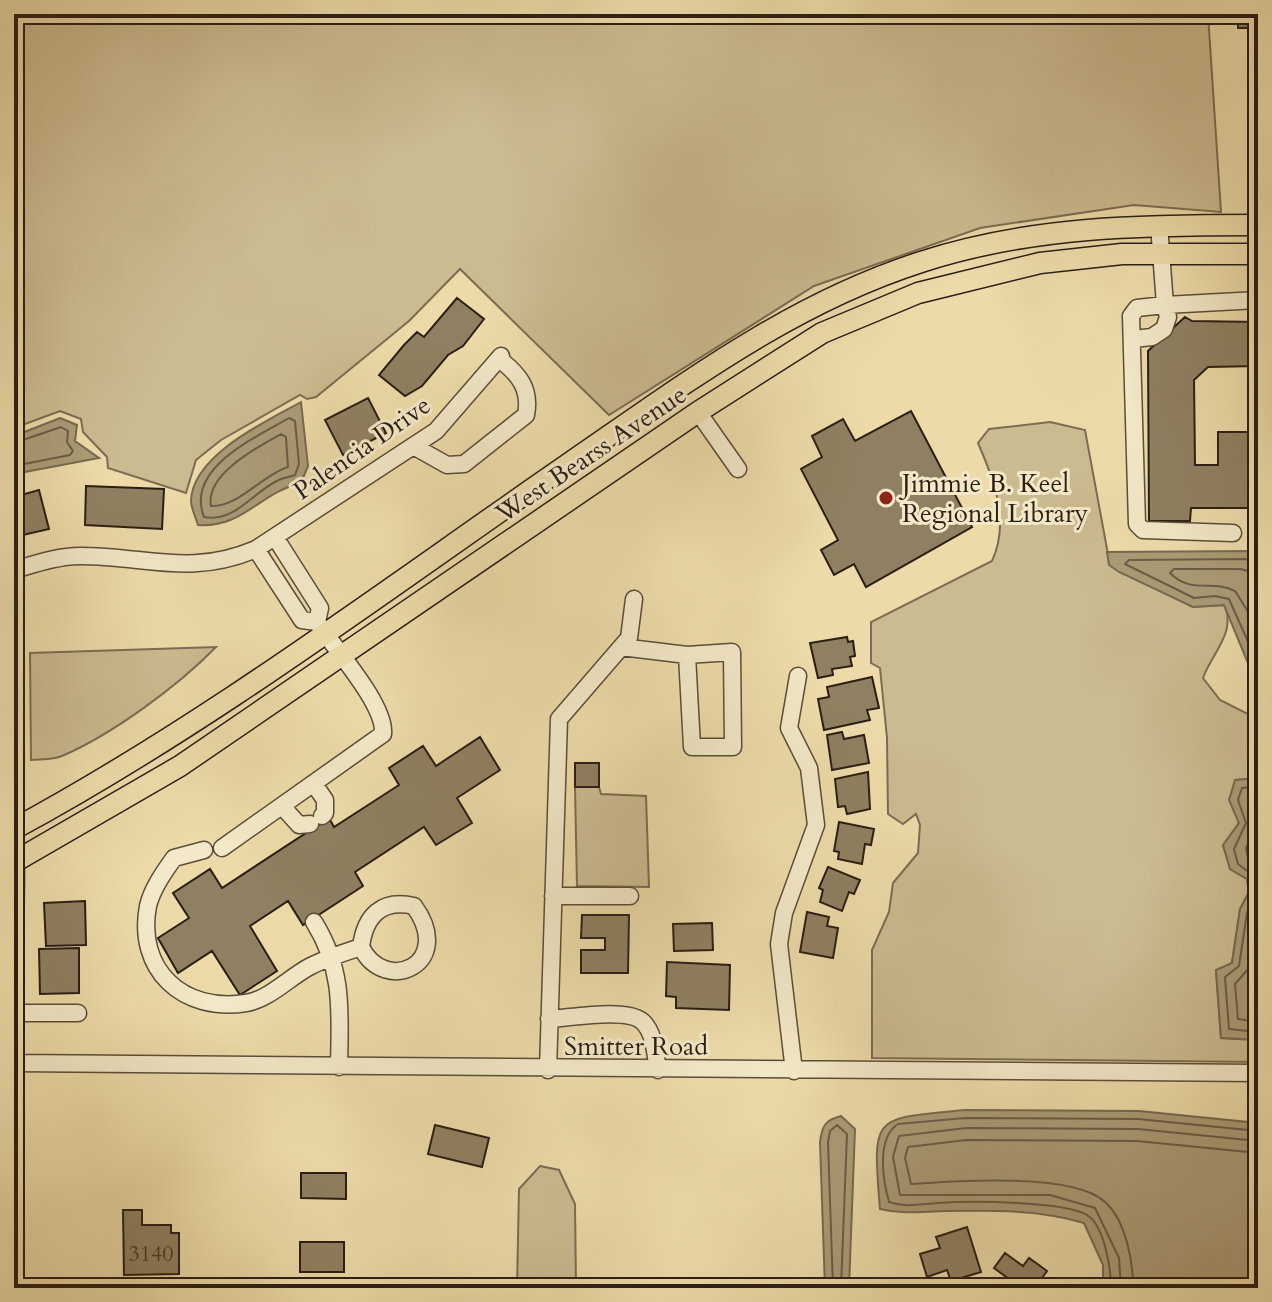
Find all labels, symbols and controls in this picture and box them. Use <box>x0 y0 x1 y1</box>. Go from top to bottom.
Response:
street label: West Bearss Avenue <box>488 377 693 532</box>
street label: Palencia Drive <box>286 388 438 508</box>
place label: Jimmie B. Keel Regional Library <box>898 466 1089 531</box>
marker: Jimmie B. Keel Regional Library <box>877 489 895 507</box>
street label: Smitter Road <box>564 1029 708 1064</box>
house number: 3140 <box>128 1239 174 1269</box>

